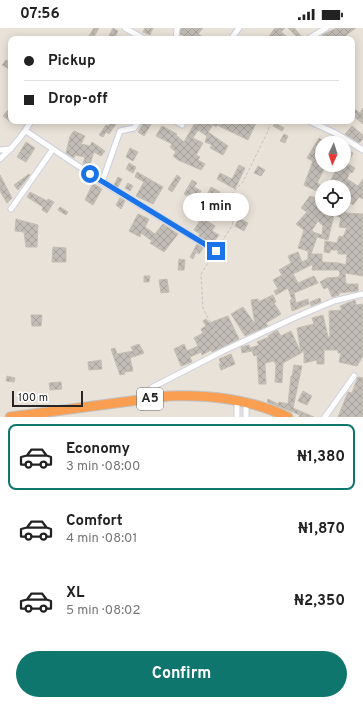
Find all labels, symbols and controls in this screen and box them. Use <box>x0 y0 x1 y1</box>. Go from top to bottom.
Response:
text: 07:56 <box>20 5 60 24</box>
text: Pickup <box>48 52 96 71</box>
text: Drop-off <box>48 90 108 109</box>
north arrow <box>315 136 351 172</box>
map controls <box>315 136 351 216</box>
route start <box>81 165 99 183</box>
button: locate <box>315 180 351 216</box>
callout: 1 min <box>183 193 249 221</box>
text: 1 min <box>200 199 232 215</box>
route end <box>207 242 225 260</box>
road number: A5 <box>137 388 163 410</box>
scale bar <box>12 389 83 408</box>
text: 100 m <box>18 391 48 405</box>
icon: car <box>18 439 54 475</box>
text: Economy <box>66 440 130 459</box>
text: ₦1,380 <box>297 448 345 467</box>
text: 3 min · 08:00 <box>66 459 140 475</box>
icon: car <box>18 511 54 547</box>
text: Comfort <box>66 512 123 531</box>
text: ₦1,870 <box>298 520 345 539</box>
text: 4 min · 08:01 <box>66 531 137 547</box>
icon: car <box>18 583 54 619</box>
text: XL <box>66 584 84 603</box>
text: ₦2,350 <box>294 592 345 611</box>
text: 5 min · 08:02 <box>66 603 140 619</box>
button: Confirm <box>16 651 347 697</box>

